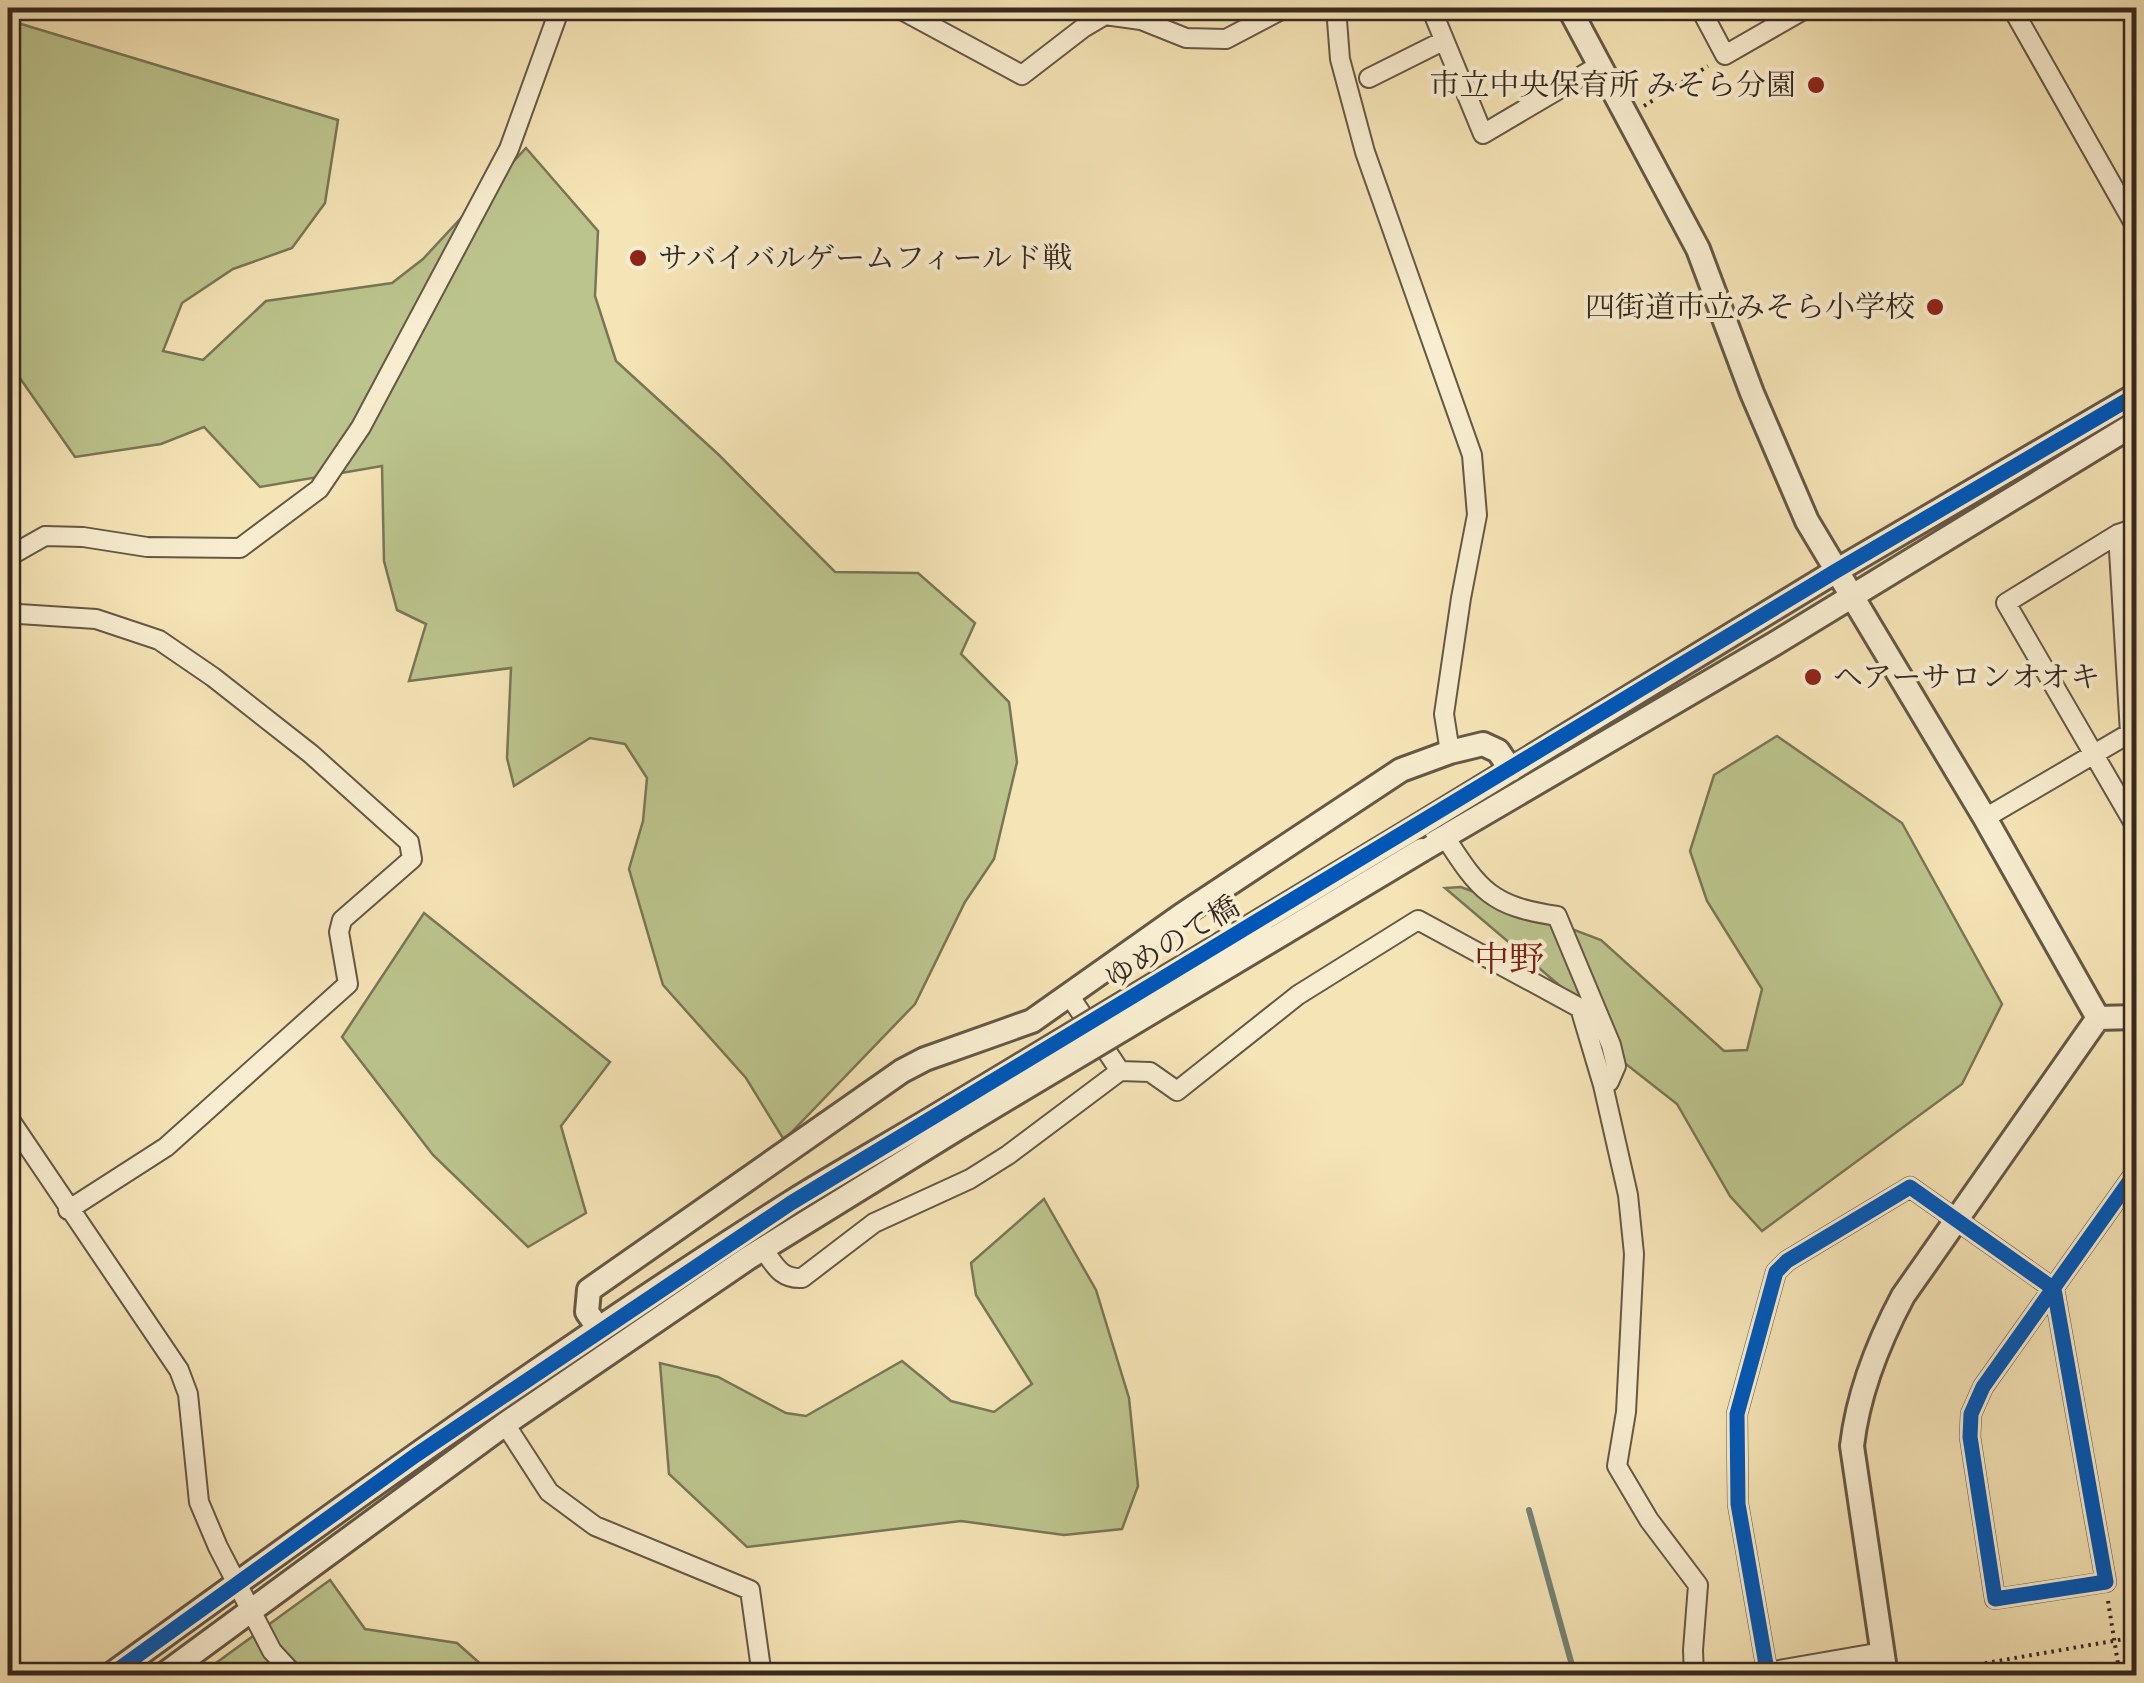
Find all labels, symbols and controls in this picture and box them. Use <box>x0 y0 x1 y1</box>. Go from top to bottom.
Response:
place label: 市立中央保育所 みそら分園 <box>1430 68 1796 103</box>
marker: 市立中央保育所 みそら分園 <box>1805 74 1827 96</box>
place label: サバイバルゲームフィールド戦 <box>658 241 1072 276</box>
marker: サバイバルゲームフィールド戦 <box>627 247 649 269</box>
place label: 四街道市立みそら小学校 <box>1585 290 1915 325</box>
marker: 四街道市立みそら小学校 <box>1924 296 1946 318</box>
place label: ヘアーサロンオオキ <box>1833 660 2100 695</box>
marker: ヘアーサロンオオキ <box>1802 666 1824 688</box>
street label: ゆめのて橋 <box>1099 889 1246 996</box>
district label: 中野 <box>1474 939 1544 980</box>

